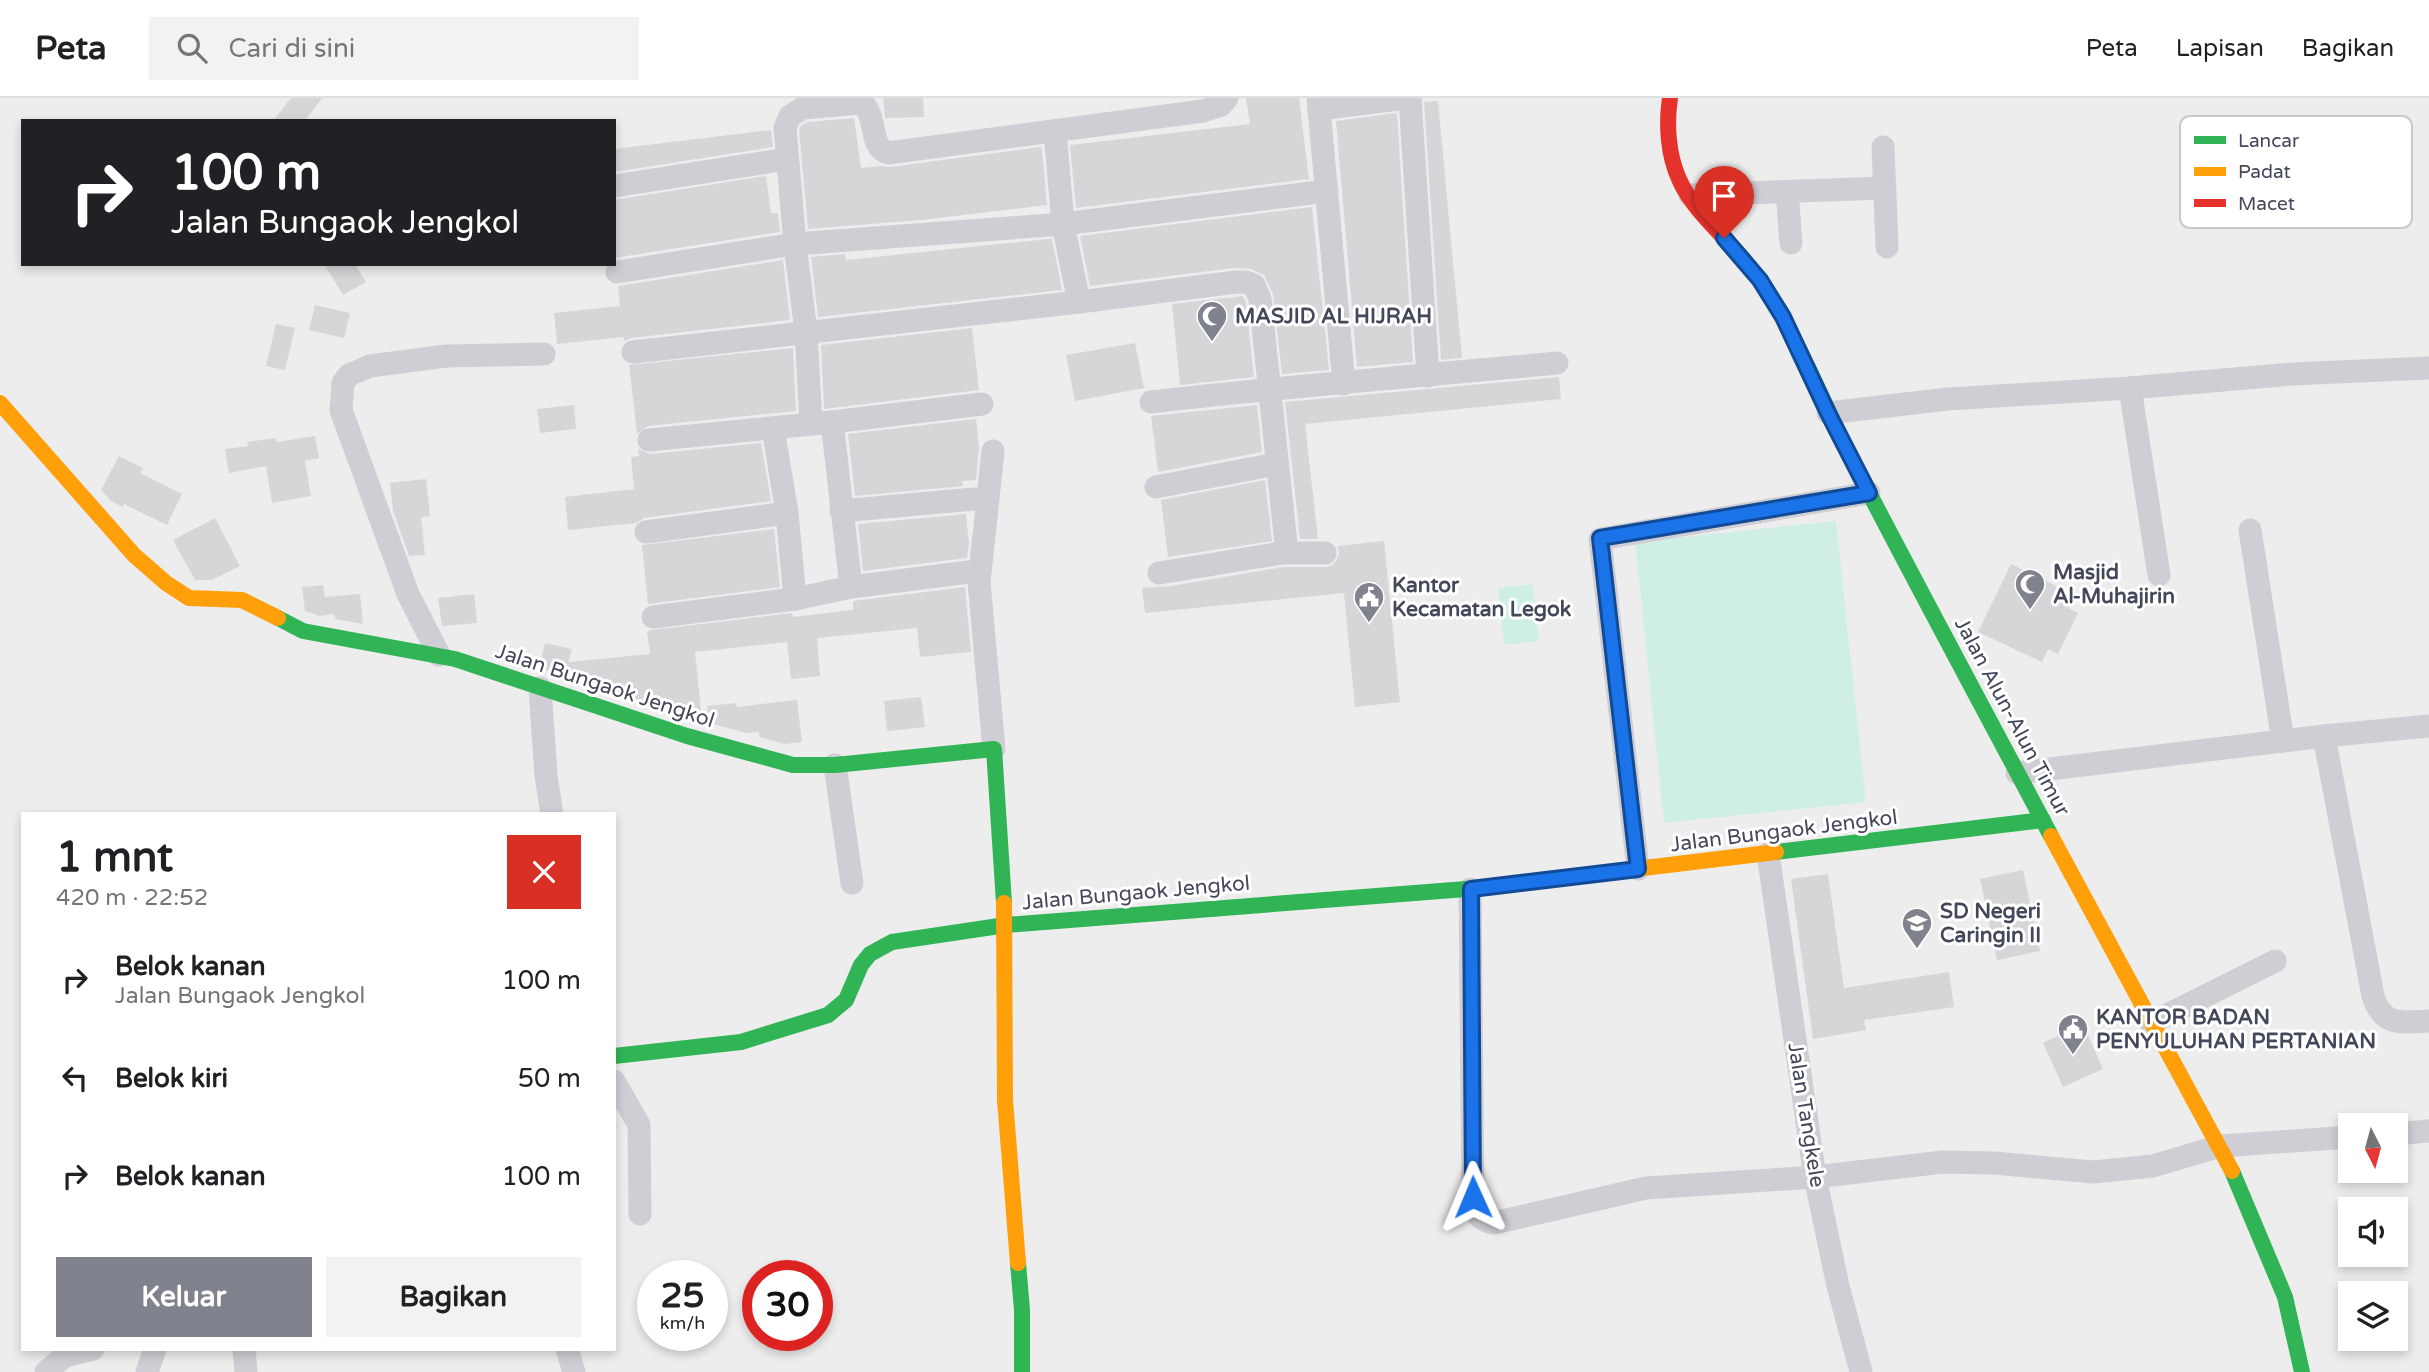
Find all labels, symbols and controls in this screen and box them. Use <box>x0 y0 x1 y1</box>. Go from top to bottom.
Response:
search box <box>149 17 639 80</box>
text: Peta <box>35 29 107 68</box>
icon: search <box>173 29 211 67</box>
text: Cari di sini <box>229 33 355 64</box>
text: Peta <box>2086 34 2138 63</box>
text: Lapisan <box>2176 34 2264 63</box>
text: Bagikan <box>2302 34 2394 63</box>
legend <box>2180 116 2412 228</box>
text: Lancar <box>2238 130 2300 152</box>
text: 100 m <box>171 144 321 203</box>
icon: right <box>56 147 147 238</box>
text: Padat <box>2238 161 2291 183</box>
pin <box>1694 166 1754 238</box>
icon: arrive <box>1705 177 1743 215</box>
text: Macet <box>2238 193 2295 215</box>
text: Jalan Bungaok Jengkol <box>171 204 519 242</box>
mosque icon: MASJID AL HIJRAH <box>1195 299 1229 343</box>
place label: MASJID AL HIJRAH <box>1235 304 1432 329</box>
place label: Masjid Al-Muhajirin <box>2053 560 2175 609</box>
mosque icon: Masjid Al-Muhajirin <box>2013 567 2047 611</box>
place label: Kantor Kecamatan Legok <box>1392 573 1572 622</box>
public building icon: Kantor Kecamatan Legok <box>1352 580 1386 624</box>
street label: Jalan Alun-Alun Timur <box>1949 614 2075 820</box>
street label: Jalan Bungaok Jengkol <box>492 639 718 733</box>
street label: Jalan Bungaok Jengkol <box>1669 805 1899 857</box>
text: 1 mnt <box>56 832 173 883</box>
button: close <box>507 835 581 909</box>
street label: Jalan Bungaok Jengkol <box>1021 871 1251 915</box>
text: 420 m · 22:52 <box>56 884 208 912</box>
place label: SD Negeri Caringin II <box>1940 899 2041 948</box>
school or university icon: SD Negeri Caringin II <box>1900 906 1934 950</box>
text: Belok kanan <box>115 951 266 982</box>
icon: right <box>56 961 94 999</box>
text: 100 m <box>501 965 581 996</box>
text: Jalan Bungaok Jengkol <box>115 982 365 1010</box>
place label: KANTOR BADAN PENYULUHAN PERTANIAN <box>2096 1005 2376 1054</box>
public building icon: KANTOR BADAN PENYULUHAN PERTANIAN <box>2056 1012 2090 1056</box>
street label: Jalan Tangkele <box>1782 1041 1830 1189</box>
icon: left <box>56 1059 94 1097</box>
text: Belok kiri <box>115 1063 228 1094</box>
text: 50 m <box>518 1063 581 1094</box>
north arrow <box>2338 1113 2408 1183</box>
map controls <box>2338 1113 2408 1351</box>
icon: right <box>56 1157 94 1195</box>
position arrow <box>1436 1160 1510 1234</box>
text: Belok kanan <box>115 1161 266 1192</box>
text: 100 m <box>501 1161 581 1192</box>
button: sound <box>2338 1197 2408 1267</box>
button: Keluar <box>56 1257 312 1337</box>
button: Bagikan <box>326 1257 581 1337</box>
speed limit sign: 30 <box>742 1260 833 1351</box>
text: 25 <box>661 1275 704 1317</box>
button: layers <box>2338 1281 2408 1351</box>
text: km/h <box>660 1312 705 1334</box>

